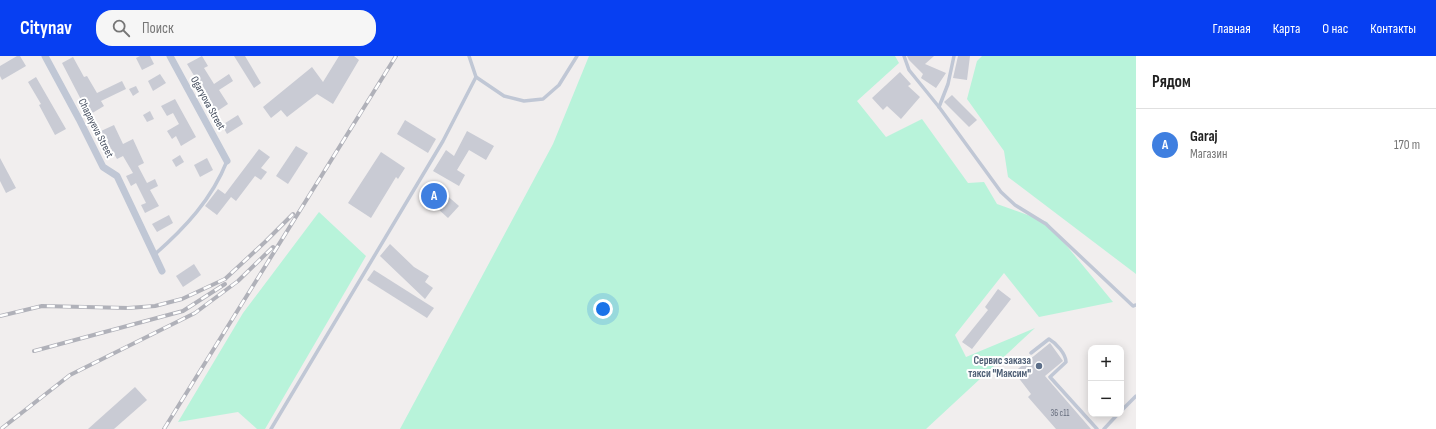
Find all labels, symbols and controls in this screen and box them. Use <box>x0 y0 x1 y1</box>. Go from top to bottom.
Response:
search box <box>96 10 376 46</box>
text: Citynav <box>20 17 72 40</box>
icon: search <box>110 17 132 39</box>
text: Поиск <box>142 19 174 38</box>
text: Главная <box>1213 20 1251 37</box>
text: Карта <box>1273 20 1300 37</box>
text: О нас <box>1322 20 1348 37</box>
text: Контакты <box>1370 20 1416 37</box>
text: Рядом <box>1152 72 1191 92</box>
street label: Ogaryova Street <box>188 74 228 133</box>
street label: Chapayeva Street <box>76 96 117 160</box>
text: Garaj <box>1190 127 1218 146</box>
text: A <box>1162 137 1168 153</box>
text: 170 m <box>1394 137 1420 153</box>
text: Магазин <box>1190 146 1227 162</box>
pin: A <box>421 181 447 211</box>
your location <box>593 299 613 319</box>
map controls <box>1088 345 1124 417</box>
button: + <box>1088 345 1124 381</box>
place label: Сервис заказа такси "Максим" <box>968 354 1031 380</box>
marker: Сервис заказа такси "Максим" <box>1034 361 1044 371</box>
button: − <box>1088 381 1124 417</box>
house number: 36 с11 <box>1050 408 1070 419</box>

